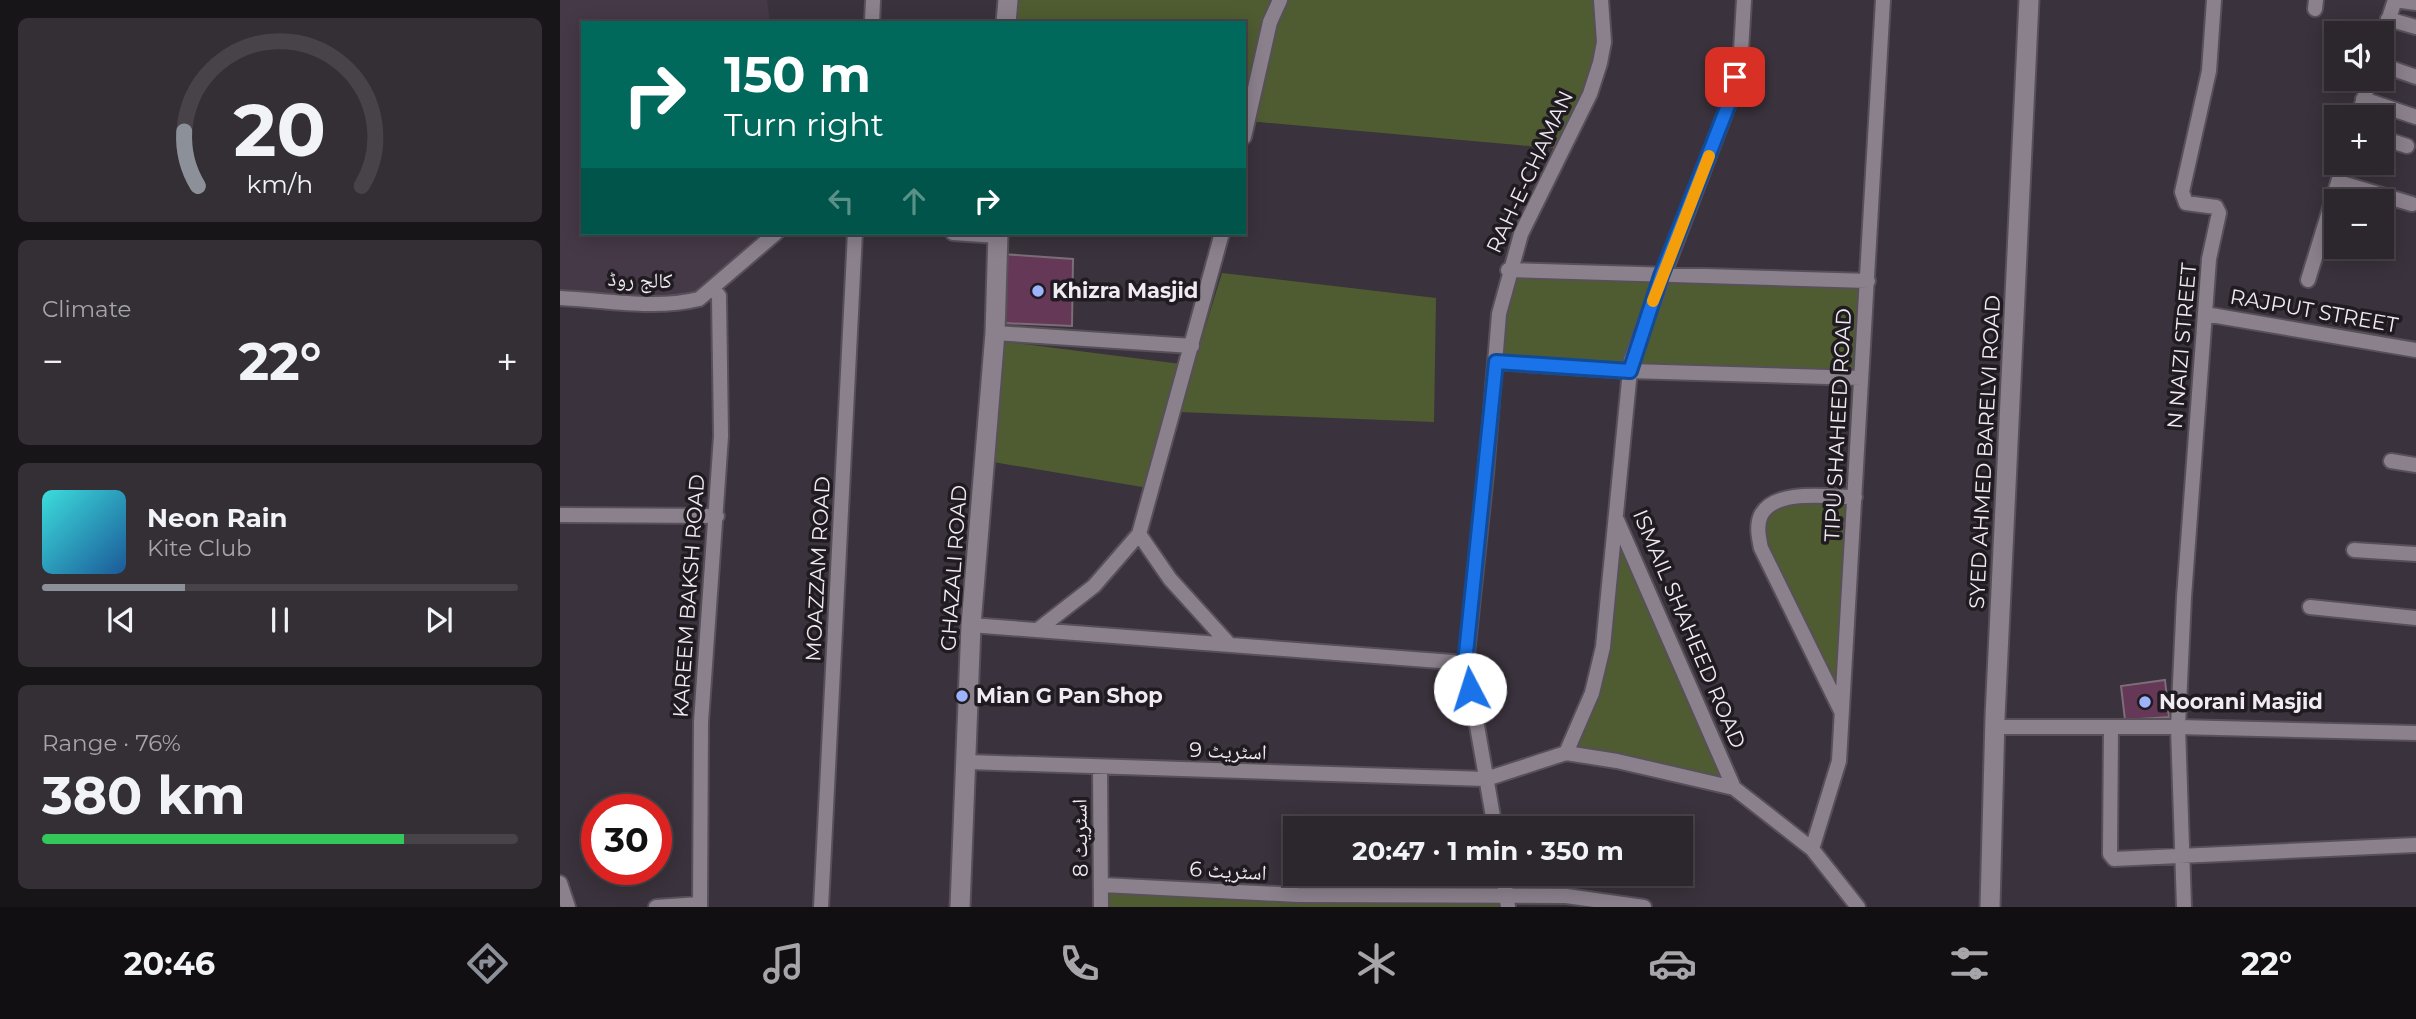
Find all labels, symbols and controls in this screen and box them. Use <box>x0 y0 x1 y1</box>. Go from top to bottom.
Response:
map controls <box>2324 21 2394 259</box>
button: sound <box>2324 21 2394 91</box>
text: 150 m <box>724 45 871 104</box>
pin <box>1705 47 1765 107</box>
icon: right <box>609 49 700 140</box>
icon: arrive <box>1716 58 1754 96</box>
text: 20 <box>234 87 326 175</box>
street label: RAH-E-CHAMAN <box>1481 87 1578 257</box>
text: Turn right <box>724 105 884 144</box>
button: + <box>2324 105 2394 175</box>
text: km/h <box>247 169 313 199</box>
icon: left <box>822 182 860 220</box>
icon: ahead <box>895 182 933 220</box>
icon: right <box>968 182 1006 220</box>
button: − <box>2324 189 2394 259</box>
street label: N NAIZI STREET <box>2162 262 2201 430</box>
street label: کالج روڈ <box>607 266 673 294</box>
place label: Khizra Masjid <box>1052 278 1198 303</box>
marker: Khizra Masjid <box>1030 283 1046 299</box>
street label: RAJPUT STREET <box>2228 283 2400 338</box>
street label: SYED AHMED BARELVI ROAD <box>1964 294 2005 609</box>
text: Climate <box>42 295 131 323</box>
street label: TIPU SHAHEED ROAD <box>1819 308 1856 542</box>
text: 22° <box>238 330 322 393</box>
text: − <box>42 338 64 385</box>
text: + <box>496 338 518 385</box>
street label: KAREEM BAKSH ROAD <box>668 473 709 719</box>
street label: MOAZZAM ROAD <box>800 476 835 662</box>
street label: GHAZALI ROAD <box>935 484 972 652</box>
text: Neon Rain <box>147 502 288 534</box>
street label: ISMAIL SHAHEED ROAD <box>1628 506 1751 752</box>
text: Kite Club <box>147 534 252 562</box>
icon: previous <box>102 601 140 639</box>
icon: pause <box>261 601 299 639</box>
icon: next <box>420 601 458 639</box>
position arrow <box>1433 652 1507 726</box>
place label: Mian G Pan Shop <box>976 683 1163 708</box>
marker: Mian G Pan Shop <box>954 688 970 704</box>
place label: Noorani Masjid <box>2159 689 2323 714</box>
marker: Noorani Masjid <box>2137 694 2153 710</box>
text: Range · 76% <box>42 729 181 757</box>
street label: اسٹریٹ 9 <box>1189 737 1267 764</box>
text: 380 km <box>42 764 246 827</box>
speed limit sign: 30 <box>581 794 672 885</box>
street label: اسٹریٹ 8 <box>1066 799 1093 877</box>
text: 20:47 · 1 min · 350 m <box>1352 835 1624 867</box>
street label: اسٹریٹ 6 <box>1189 856 1267 885</box>
icon: directions <box>463 939 512 988</box>
icon: music <box>759 939 808 988</box>
icon: phone <box>1055 939 1104 988</box>
icon: climate <box>1352 939 1401 988</box>
icon: car <box>1648 939 1697 988</box>
icon: filters <box>1945 939 1994 988</box>
text: 20:46 <box>124 944 215 983</box>
text: 22° <box>2241 944 2292 983</box>

